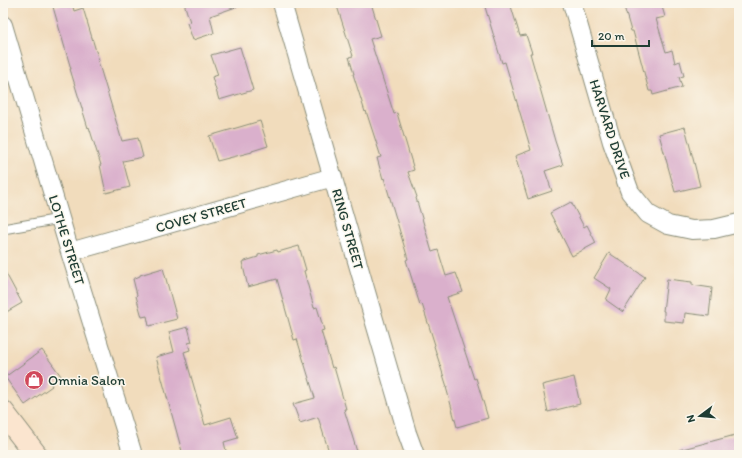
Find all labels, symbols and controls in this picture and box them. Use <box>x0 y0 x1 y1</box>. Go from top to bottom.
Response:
scale bar <box>592 22 649 48</box>
text: 20 m <box>598 29 625 43</box>
street label: HARVARD DRIVE <box>585 77 634 181</box>
street label: RING STREET <box>328 187 367 272</box>
street label: LOTHE STREET <box>45 193 88 287</box>
street label: COVEY STREET <box>154 194 249 237</box>
shop icon: Omnia Salon <box>23 369 45 391</box>
place label: Omnia Salon <box>48 372 125 389</box>
north arrow <box>680 396 720 436</box>
text: N <box>684 413 698 424</box>

